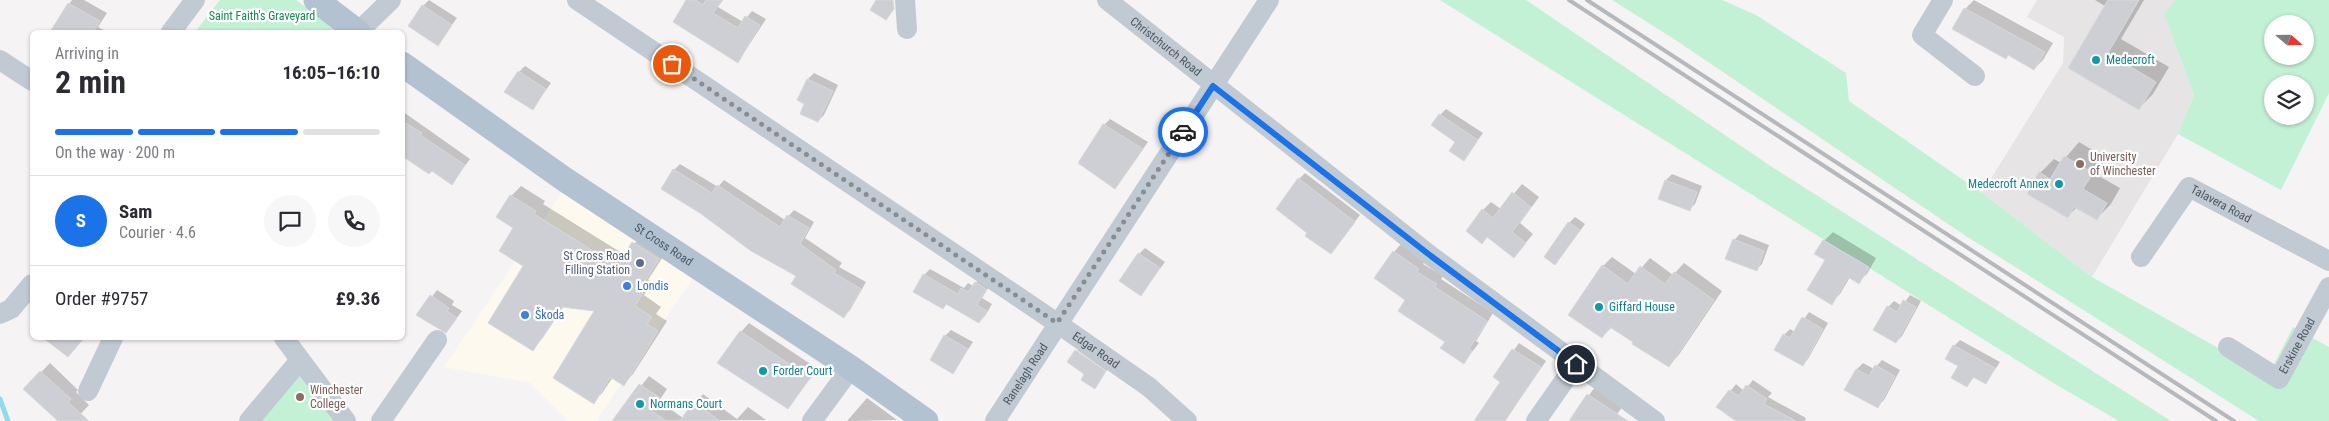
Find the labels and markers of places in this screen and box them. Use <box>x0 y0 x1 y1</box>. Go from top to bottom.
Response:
pin <box>651 43 693 85</box>
place label: Medecroft <box>2106 53 2155 67</box>
marker: Medecroft <box>2090 54 2102 66</box>
place label: University of Winchester <box>2090 150 2156 178</box>
marker: University of Winchester <box>2074 158 2086 170</box>
place label: Medecroft Annex <box>1968 177 2049 191</box>
marker: Medecroft Annex <box>2053 178 2065 190</box>
place label: St Cross Road Filling Station <box>563 249 630 277</box>
marker: St Cross Road Filling Station <box>634 257 646 269</box>
place label: Londis <box>637 279 669 293</box>
marker: Londis <box>621 280 633 292</box>
place label: Giffard House <box>1609 300 1675 314</box>
marker: Giffard House <box>1593 301 1605 313</box>
place label: Škoda <box>535 307 565 322</box>
marker: Škoda <box>519 309 531 321</box>
pin <box>1555 343 1597 385</box>
place label: Forder Court <box>773 364 833 378</box>
marker: Forder Court <box>757 365 769 377</box>
place label: Winchester College <box>310 383 363 411</box>
marker: Winchester College <box>294 391 306 403</box>
place label: Normans Court <box>650 397 723 411</box>
marker: Normans Court <box>634 398 646 410</box>

